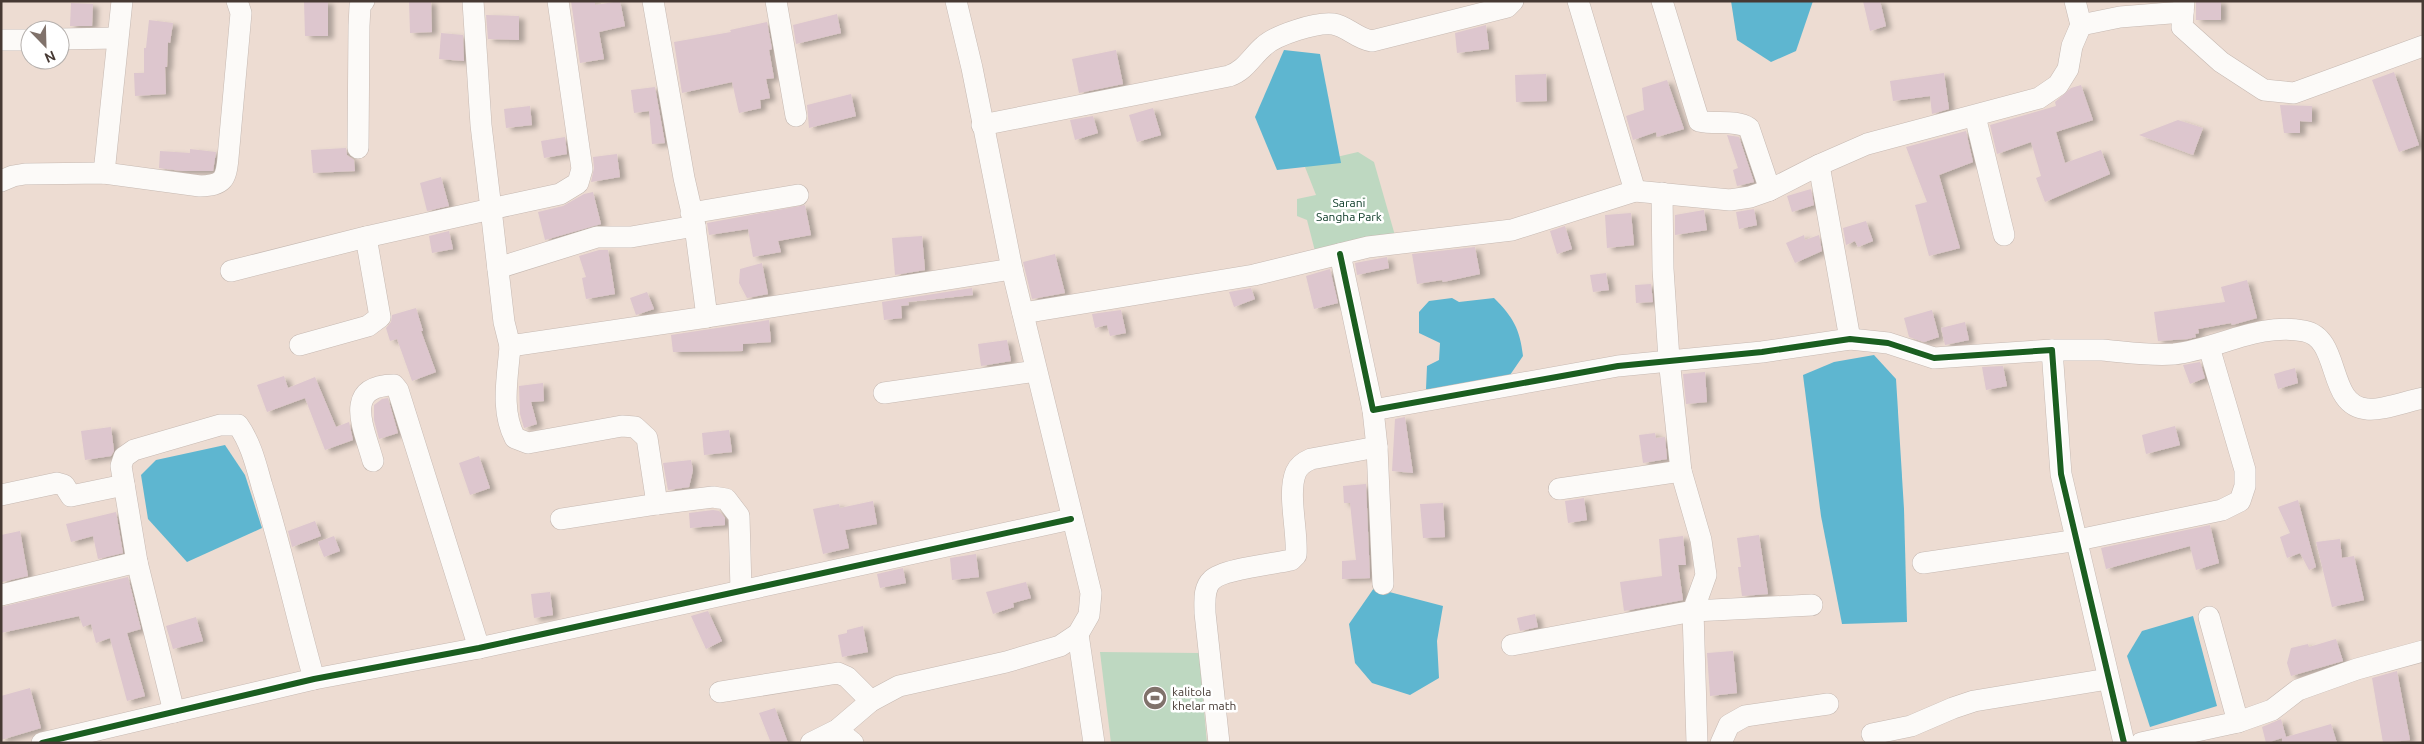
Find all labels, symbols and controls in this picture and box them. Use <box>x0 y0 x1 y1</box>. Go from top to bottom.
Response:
north arrow <box>20 20 70 70</box>
text: N <box>42 48 58 66</box>
park label: Sarani Sangha Park <box>1316 196 1382 223</box>
sports icon: kalitola khelar math <box>1142 685 1168 711</box>
place label: kalitola khelar math <box>1172 685 1236 712</box>

